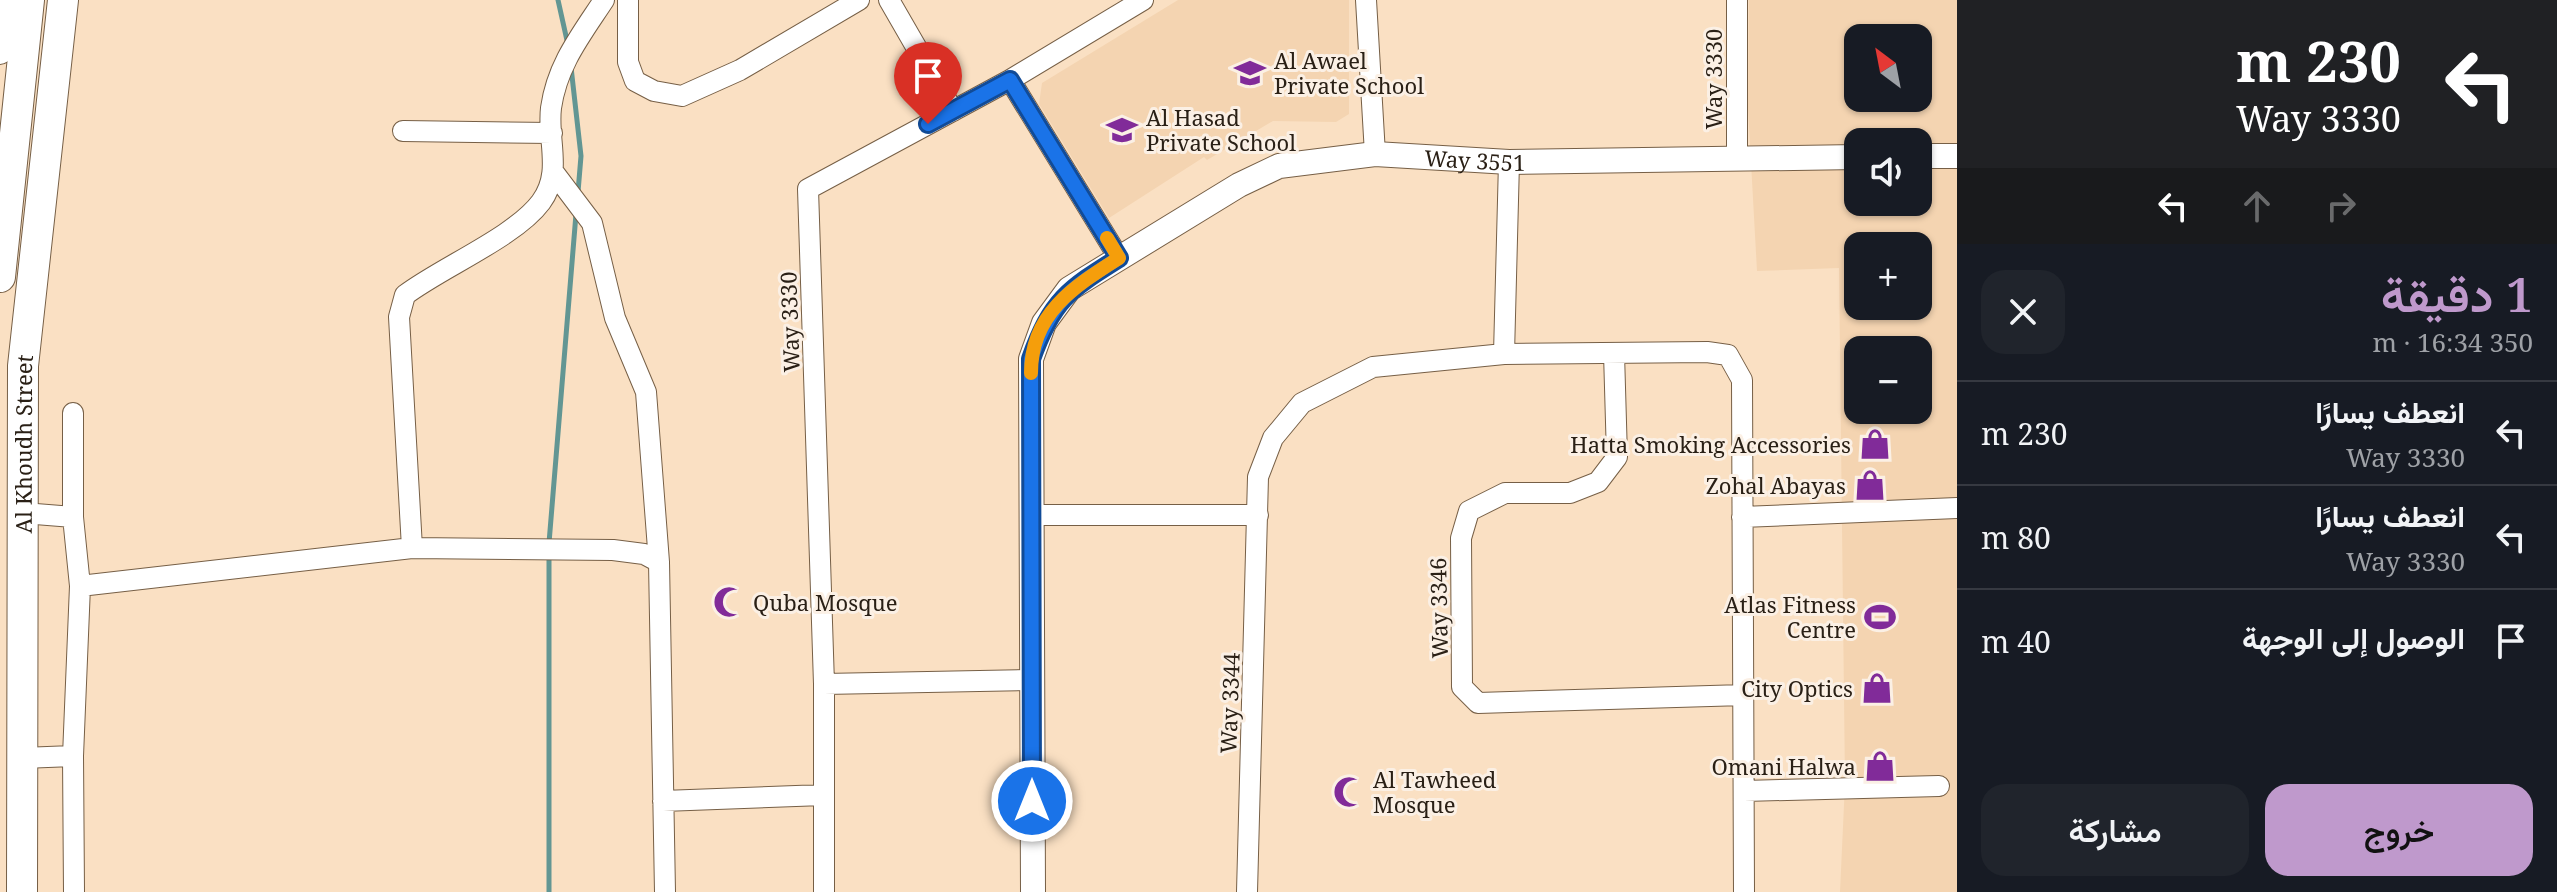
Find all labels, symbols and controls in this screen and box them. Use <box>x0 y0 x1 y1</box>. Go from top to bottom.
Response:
text: 230 m <box>2236 22 2401 98</box>
north arrow <box>1844 24 1932 112</box>
map controls <box>1844 24 1932 424</box>
street label: Way 3330 <box>1698 29 1728 129</box>
icon: left <box>2429 32 2533 136</box>
pin <box>894 42 962 124</box>
place label: Al Awael Private School <box>1274 45 1424 100</box>
icon: arrive <box>906 54 950 98</box>
school or university icon: Al Awael Private School <box>1233 56 1267 90</box>
text: Way 3330 <box>2236 94 2401 143</box>
place label: Al Hasad Private School <box>1146 102 1296 157</box>
school or university icon: Al Hasad Private School <box>1105 113 1139 147</box>
button: sound <box>1844 128 1932 216</box>
street label: Way 3551 <box>1424 142 1526 177</box>
icon: left <box>2151 184 2195 228</box>
icon: ahead <box>2235 184 2279 228</box>
icon: right <box>2319 184 2363 228</box>
button: + <box>1844 232 1932 320</box>
text: 1 دقيقة <box>2381 261 2533 326</box>
button: close <box>1981 270 2065 354</box>
street label: Way 3330 <box>772 271 806 373</box>
text: 350 m · 16:34 <box>2372 324 2533 360</box>
button: − <box>1844 336 1932 424</box>
street label: Al Khoudh Street <box>8 353 39 533</box>
text: انعطف يسارًا <box>2315 391 2465 432</box>
icon: left <box>2489 411 2533 455</box>
text: 230 m <box>1981 413 2067 454</box>
shop icon: Hatta Smoking Accessories <box>1858 427 1892 461</box>
place label: Hatta Smoking Accessories <box>1570 429 1851 459</box>
text: Way 3330 <box>2346 439 2465 475</box>
shop icon: Zohal Abayas <box>1853 468 1887 502</box>
place label: Zohal Abayas <box>1706 470 1846 500</box>
text: انعطف يسارًا <box>2315 495 2465 536</box>
icon: left <box>2489 515 2533 559</box>
text: 80 m <box>1981 517 2051 558</box>
text: Way 3330 <box>2346 543 2465 579</box>
street label: Way 3346 <box>1422 557 1454 659</box>
mosque icon: Quba Mosque <box>712 585 746 619</box>
place label: Quba Mosque <box>753 587 897 617</box>
place label: Atlas Fitness Centre <box>1724 589 1856 644</box>
sports icon: Atlas Fitness Centre <box>1863 600 1897 634</box>
text: الوصول إلى الوجهة <box>2242 617 2465 658</box>
icon: arrive <box>2489 619 2533 663</box>
text: 40 m <box>1981 621 2051 662</box>
street label: Way 3344 <box>1212 652 1246 754</box>
shop icon: City Optics <box>1860 671 1894 705</box>
place label: City Optics <box>1741 673 1853 703</box>
shop icon: Omani Halwa <box>1863 749 1897 783</box>
place label: Omani Halwa <box>1712 751 1856 781</box>
position arrow <box>990 759 1074 843</box>
place label: Al Tawheed Mosque <box>1373 764 1497 819</box>
mosque icon: Al Tawheed Mosque <box>1332 775 1366 809</box>
button: مشاركة <box>1981 784 2249 876</box>
button: خروج <box>2265 784 2533 876</box>

